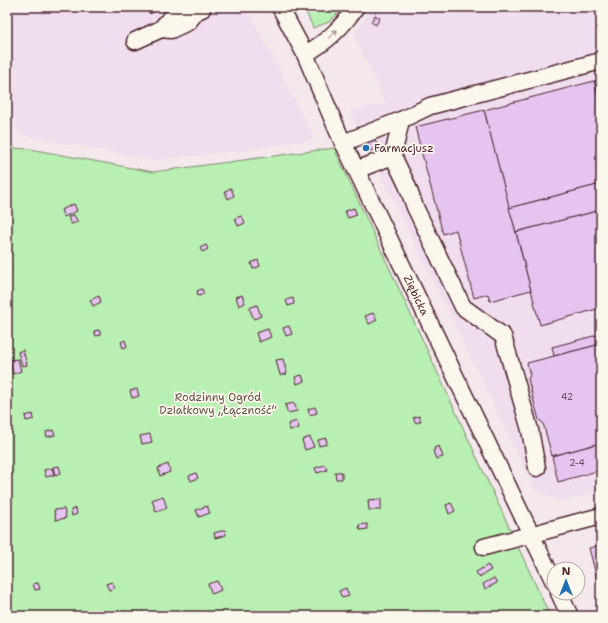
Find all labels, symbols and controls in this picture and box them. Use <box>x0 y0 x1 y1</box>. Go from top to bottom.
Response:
one-way arrow <box>328 29 338 39</box>
place label: Farmacjusz <box>374 141 434 156</box>
marker: Farmacjusz <box>361 143 371 153</box>
street label: Ziębicka <box>400 272 433 318</box>
park label: Rodzinny Ogród Działkowy „Łączność” <box>159 390 277 418</box>
house number: 42 <box>561 391 573 403</box>
house number: 2-4 <box>569 457 585 469</box>
north arrow <box>546 561 586 601</box>
text: N <box>562 564 571 579</box>

